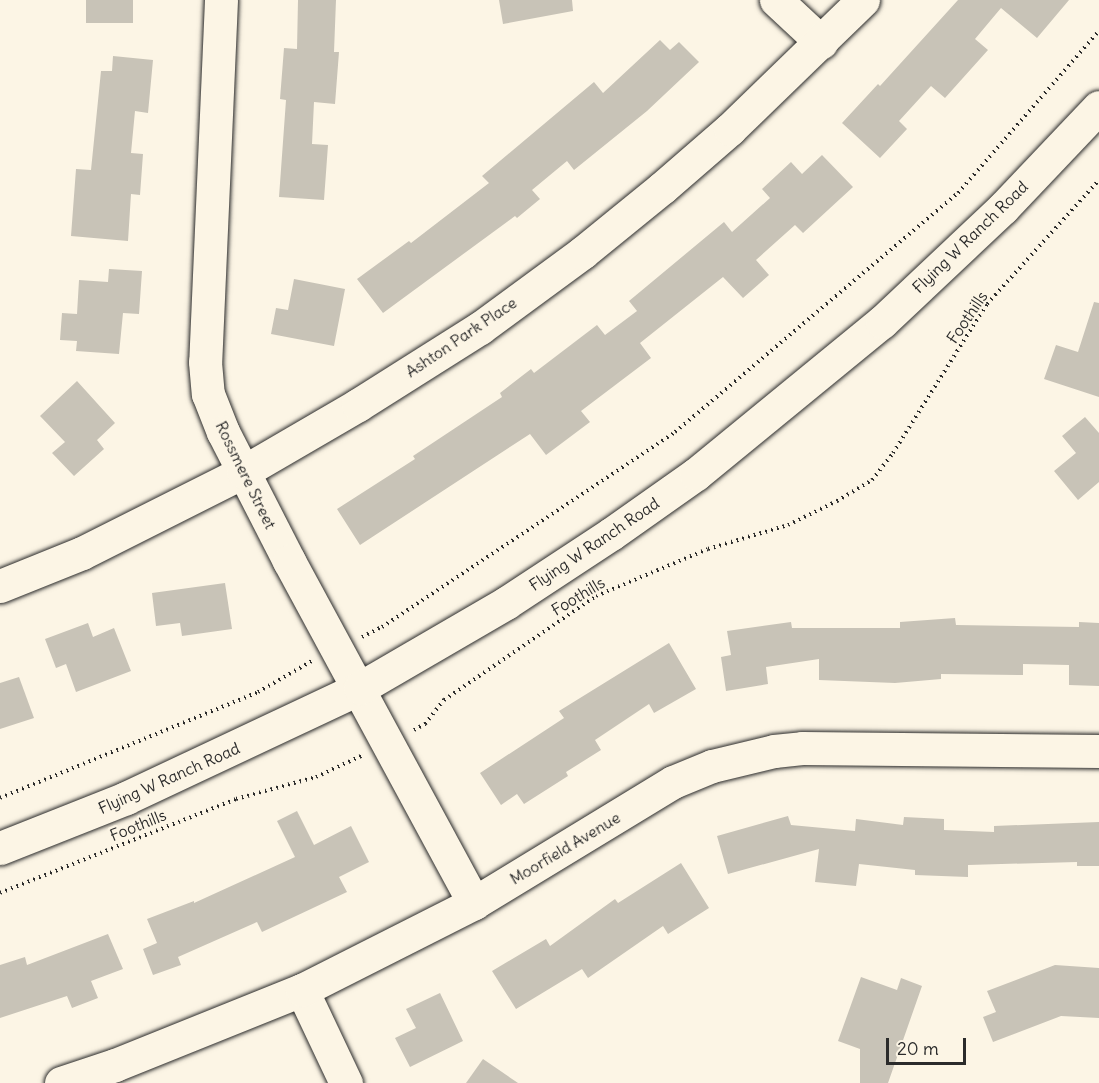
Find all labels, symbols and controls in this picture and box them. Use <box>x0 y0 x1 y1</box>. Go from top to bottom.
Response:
street label: Flying W Ranch Road <box>908 177 1032 297</box>
street label: Foothills <box>943 287 991 347</box>
street label: Ashton Park Place <box>402 293 520 381</box>
street label: Rossmere Street <box>212 418 280 532</box>
street label: Flying W Ranch Road <box>525 493 663 595</box>
street label: Foothills <box>548 573 608 619</box>
street label: Flying W Ranch Road <box>95 738 243 818</box>
street label: Foothills <box>107 805 169 845</box>
street label: Moorfield Avenue <box>506 808 624 888</box>
scale bar <box>889 1026 968 1064</box>
text: 20 m <box>897 1037 939 1060</box>

